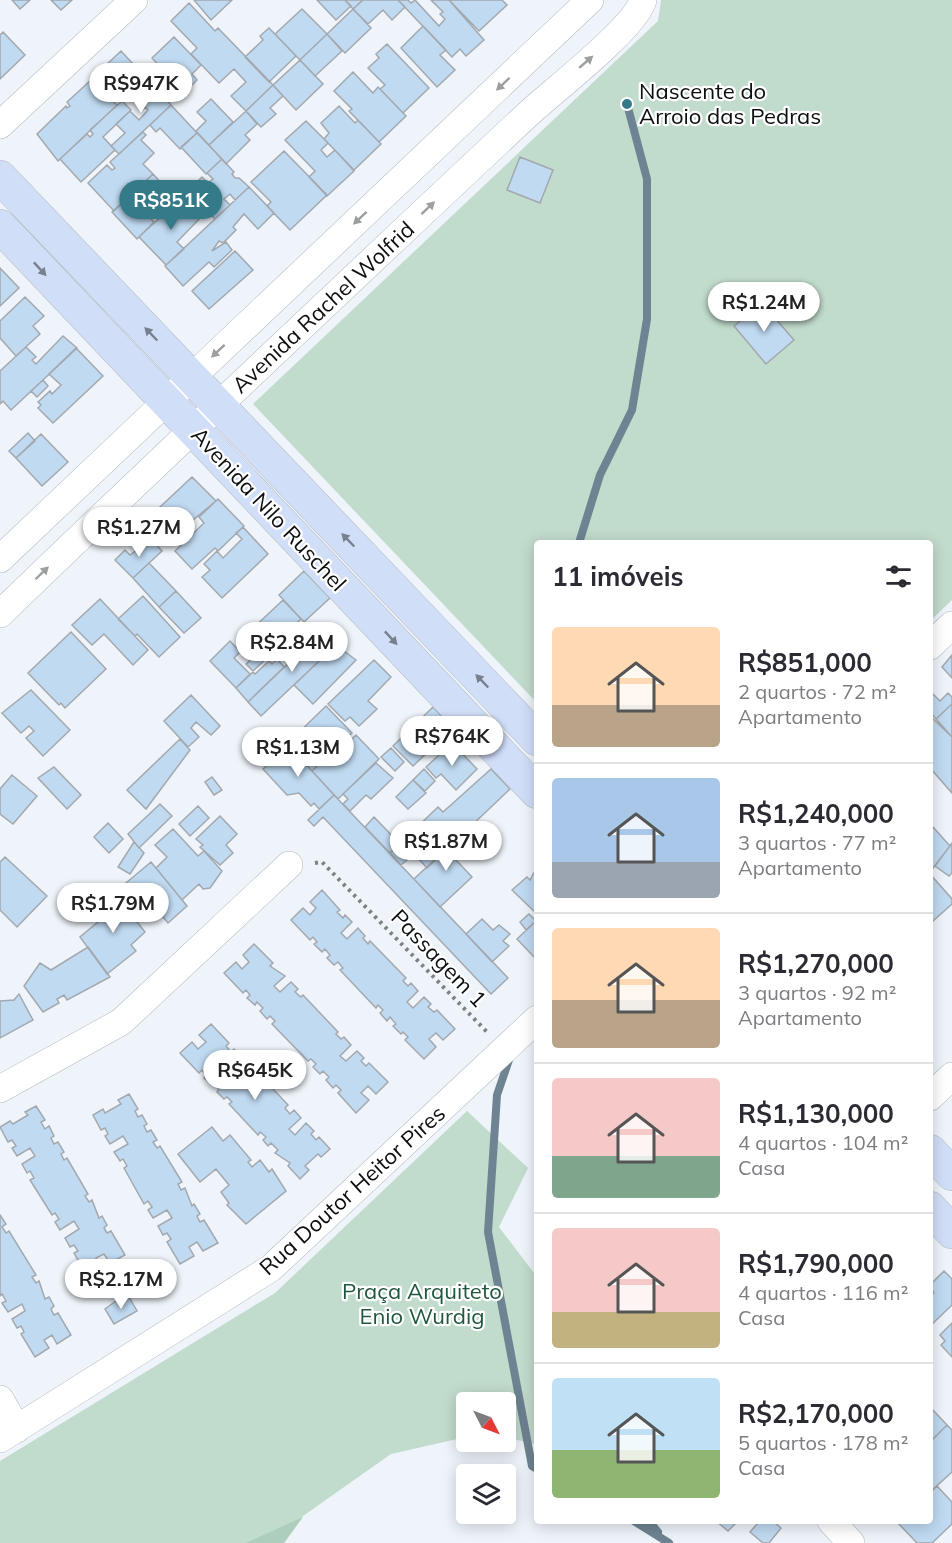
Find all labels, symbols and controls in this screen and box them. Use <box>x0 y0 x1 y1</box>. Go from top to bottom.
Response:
one-way arrow <box>578 56 593 69</box>
pin: R$947K <box>92 63 190 114</box>
text: R$947K <box>103 70 179 95</box>
one-way arrow <box>495 77 510 91</box>
place label: Nascente do Arroio das Pedras <box>639 77 821 130</box>
marker: Nascente do Arroio das Pedras <box>620 97 634 111</box>
pin: R$851K <box>122 180 220 231</box>
text: R$851K <box>133 187 209 212</box>
one-way arrow <box>420 202 434 216</box>
one-way arrow <box>354 210 368 224</box>
street label: Avenida Rachel Wolfrid <box>226 215 420 399</box>
one-way arrow <box>33 261 47 276</box>
pin: R$1.24M <box>709 282 819 333</box>
text: R$1.24M <box>722 289 806 314</box>
one-way arrow <box>144 327 158 342</box>
one-way arrow <box>211 344 226 358</box>
street label: Avenida Nilo Ruschel <box>186 421 352 597</box>
pin: R$1.27M <box>84 507 194 558</box>
text: R$1.27M <box>97 514 181 539</box>
one-way arrow <box>341 533 355 547</box>
text: 11 imóveis <box>552 560 684 593</box>
icon: filters <box>882 560 915 593</box>
one-way arrow <box>35 567 49 581</box>
pin: R$2.84M <box>237 622 347 673</box>
text: R$2.84M <box>250 629 334 654</box>
one-way arrow <box>384 631 398 645</box>
text: R$851,000 <box>738 646 872 679</box>
icon: home <box>600 651 672 723</box>
one-way arrow <box>476 674 489 689</box>
text: 2 quartos · 72 m² <box>738 679 896 704</box>
text: Apartamento <box>738 704 862 729</box>
pin: R$764K <box>403 716 501 767</box>
text: R$764K <box>414 723 490 748</box>
pin: R$1.13M <box>243 727 353 778</box>
text: R$1.13M <box>256 734 340 759</box>
text: R$1,240,000 <box>738 797 894 830</box>
icon: home <box>600 802 672 874</box>
pin: R$1.87M <box>391 821 501 872</box>
text: R$1.87M <box>404 828 488 853</box>
text: 3 quartos · 77 m² <box>738 830 896 855</box>
text: Apartamento <box>738 855 862 880</box>
pin: R$1.79M <box>58 883 168 934</box>
text: R$1.79M <box>71 890 155 915</box>
street label: Passagem 1 <box>385 903 493 1013</box>
text: R$1,270,000 <box>738 947 894 980</box>
icon: home <box>600 952 672 1024</box>
text: 3 quartos · 92 m² <box>738 980 896 1005</box>
text: Apartamento <box>738 1005 862 1030</box>
pin: R$645K <box>206 1050 304 1101</box>
text: R$645K <box>217 1057 293 1082</box>
text: R$1,130,000 <box>738 1097 894 1130</box>
street label: Rua Doutor Heitor Pires <box>253 1099 451 1281</box>
icon: home <box>600 1102 672 1174</box>
text: 4 quartos · 104 m² <box>738 1130 908 1155</box>
text: Casa <box>738 1155 785 1180</box>
text: R$1,790,000 <box>738 1247 894 1280</box>
icon: home <box>600 1252 672 1324</box>
pin: R$2.17M <box>66 1259 176 1310</box>
text: R$2.17M <box>79 1266 163 1291</box>
park label: Praça Arquiteto Enio Wurdig <box>342 1277 502 1330</box>
text: 4 quartos · 116 m² <box>738 1280 908 1305</box>
text: Casa <box>738 1305 785 1330</box>
north arrow <box>456 1392 516 1452</box>
map controls <box>456 1392 516 1524</box>
text: R$2,170,000 <box>738 1397 894 1430</box>
icon: home <box>600 1402 672 1474</box>
text: 5 quartos · 178 m² <box>738 1430 908 1455</box>
text: Casa <box>738 1455 785 1480</box>
button: layers <box>456 1464 516 1524</box>

